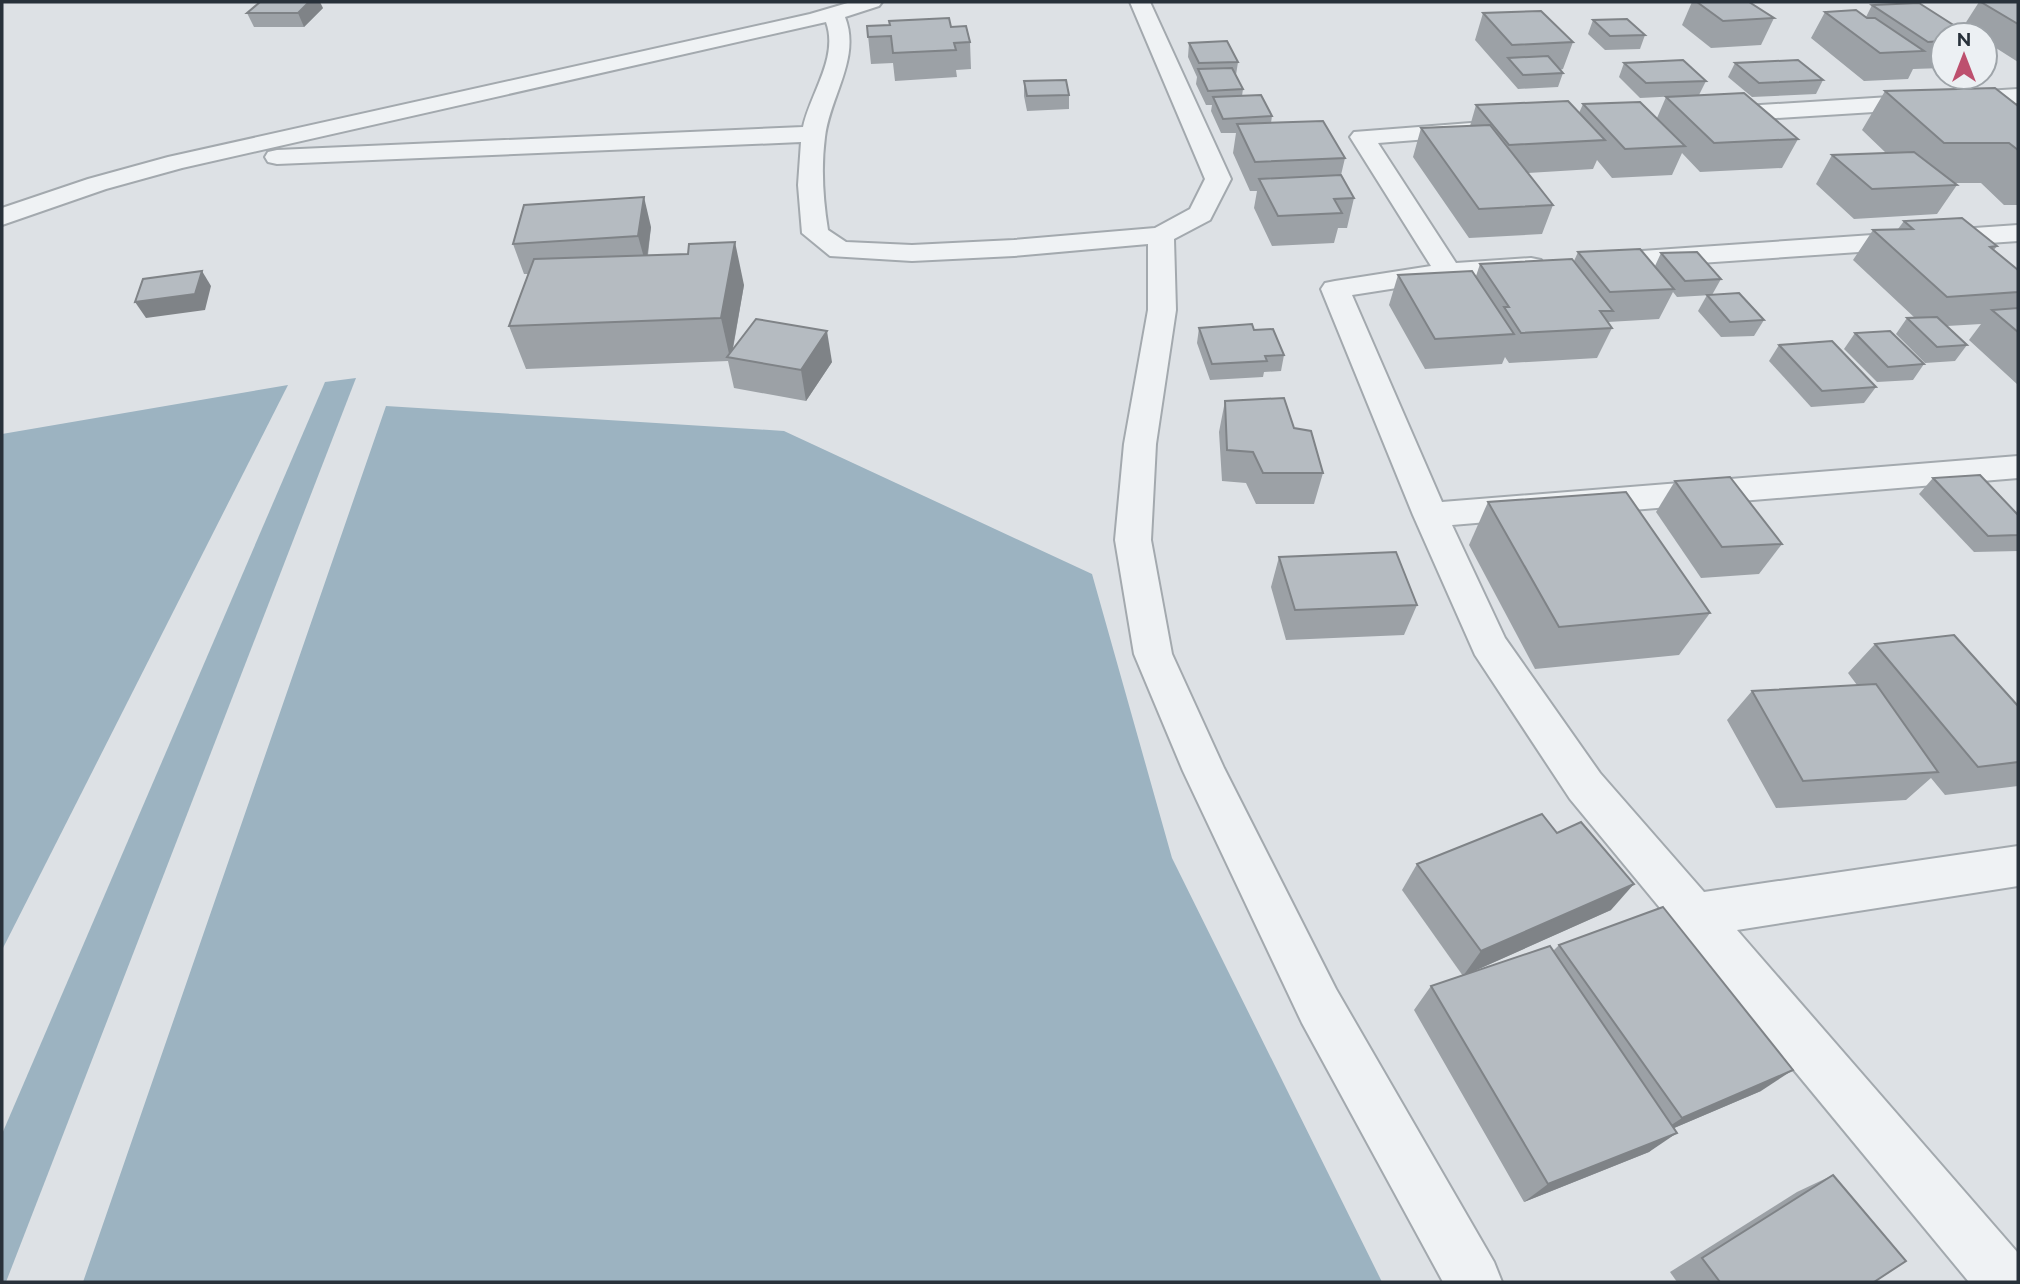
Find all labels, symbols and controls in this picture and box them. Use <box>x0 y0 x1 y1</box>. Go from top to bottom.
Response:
north arrow <box>1929 21 1999 91</box>
text: N <box>1957 28 1971 50</box>

